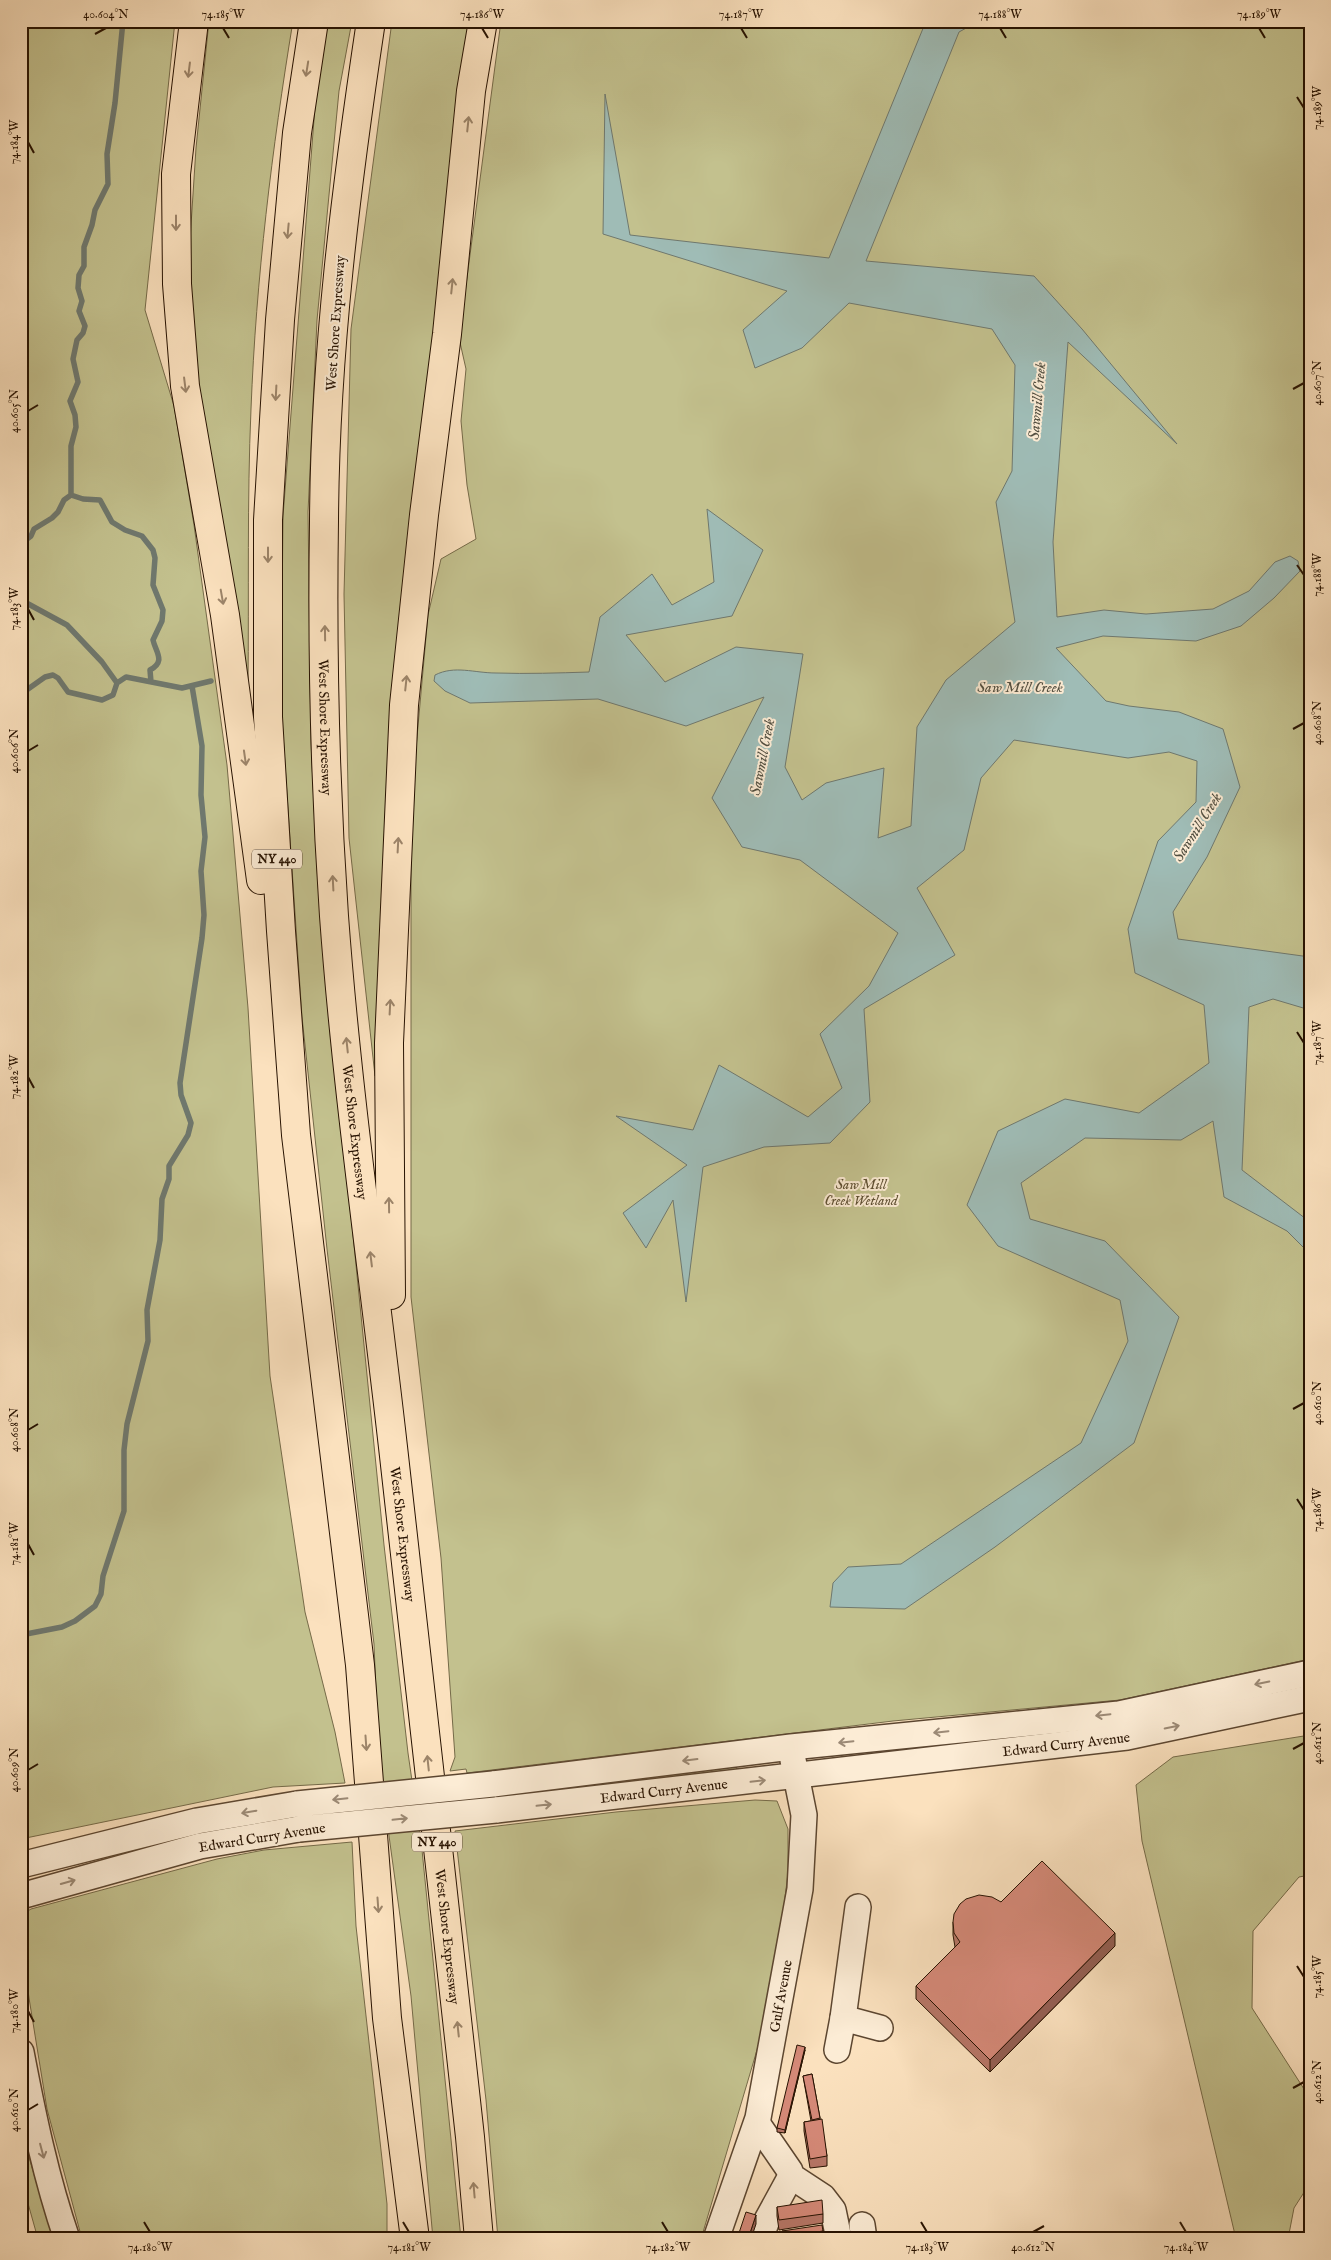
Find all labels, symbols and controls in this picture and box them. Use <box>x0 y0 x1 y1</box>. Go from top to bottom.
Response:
text: 40.604°N <box>83 7 129 22</box>
text: 74.185°W <box>201 7 245 22</box>
text: 74.186°W <box>460 7 504 22</box>
text: 74.187°W <box>719 7 764 22</box>
text: 74.188°W <box>978 7 1022 22</box>
text: 74.189°W <box>1237 7 1282 22</box>
one-way arrow <box>184 61 194 77</box>
one-way arrow <box>301 61 311 77</box>
text: 74.189°W <box>1310 85 1325 130</box>
one-way arrow <box>463 116 472 132</box>
text: 74.184°W <box>7 119 22 164</box>
one-way arrow <box>171 214 181 231</box>
one-way arrow <box>283 222 293 238</box>
street label: West Shore Expressway <box>322 254 350 392</box>
one-way arrow <box>447 278 456 294</box>
text: 40.607°N <box>1310 360 1325 406</box>
water label: Sawmill Creek <box>1025 362 1050 440</box>
one-way arrow <box>180 377 190 393</box>
one-way arrow <box>271 385 280 401</box>
text: 40.605°N <box>7 388 22 433</box>
one-way arrow <box>263 546 273 563</box>
text: 74.188°W <box>1310 553 1325 597</box>
text: 74.183°W <box>7 587 22 631</box>
one-way arrow <box>218 588 228 604</box>
one-way arrow <box>320 626 330 642</box>
street label: West Shore Expressway <box>314 659 335 796</box>
one-way arrow <box>401 675 411 691</box>
water label: Saw Mill Creek <box>977 678 1063 697</box>
text: 40.608°N <box>1310 700 1325 745</box>
water label: Sawmill Creek <box>746 717 779 797</box>
text: 40.606°N <box>7 728 22 773</box>
one-way arrow <box>240 749 250 765</box>
water label: Sawmill Creek <box>1169 789 1226 865</box>
one-way arrow <box>393 837 402 853</box>
road number: NY 440 <box>252 850 302 869</box>
one-way arrow <box>328 875 338 892</box>
one-way arrow <box>386 1000 395 1016</box>
text: 74.187°W <box>1310 1020 1325 1065</box>
one-way arrow <box>342 1037 352 1053</box>
text: 74.182°W <box>7 1054 22 1099</box>
street label: West Shore Expressway <box>338 1064 371 1201</box>
park label: Saw Mill Creek Wetland <box>824 1176 899 1210</box>
one-way arrow <box>384 1197 394 1214</box>
one-way arrow <box>366 1251 376 1267</box>
text: 40.610°N <box>1310 1380 1325 1425</box>
text: 40.608°N <box>7 1407 22 1452</box>
street label: West Shore Expressway <box>385 1466 419 1603</box>
text: 74.186°W <box>1310 1488 1325 1532</box>
text: 74.181°W <box>7 1522 22 1566</box>
one-way arrow <box>1255 1679 1271 1688</box>
one-way arrow <box>1095 1711 1111 1720</box>
text: 40.611°N <box>1310 1721 1325 1764</box>
one-way arrow <box>1164 1722 1180 1732</box>
one-way arrow <box>934 1727 950 1737</box>
street label: Edward Curry Avenue <box>1002 1729 1132 1761</box>
one-way arrow <box>361 1735 370 1751</box>
one-way arrow <box>839 1737 855 1747</box>
text: 40.609°N <box>7 1747 22 1792</box>
one-way arrow <box>423 1755 433 1771</box>
one-way arrow <box>683 1755 699 1765</box>
street label: Edward Curry Avenue <box>599 1775 729 1808</box>
one-way arrow <box>749 1776 765 1786</box>
one-way arrow <box>332 1794 348 1804</box>
one-way arrow <box>536 1800 552 1809</box>
one-way arrow <box>241 1808 257 1818</box>
one-way arrow <box>392 1815 408 1824</box>
street label: Edward Curry Avenue <box>197 1819 327 1857</box>
road number: NY 440 <box>412 1832 462 1851</box>
street label: West Shore Expressway <box>430 1868 463 2006</box>
one-way arrow <box>60 1877 76 1887</box>
one-way arrow <box>373 1897 383 1913</box>
text: 74.185°W <box>1310 1955 1325 1999</box>
street label: Gulf Avenue <box>766 1958 797 2034</box>
text: 74.180°W <box>7 1988 22 2033</box>
one-way arrow <box>453 2021 463 2037</box>
text: 40.612°N <box>1310 2060 1325 2104</box>
text: 40.610°N <box>7 2087 22 2132</box>
one-way arrow <box>38 2142 47 2158</box>
one-way arrow <box>470 2182 479 2198</box>
text: 74.180°W <box>128 2240 173 2255</box>
text: 74.181°W <box>387 2240 431 2255</box>
text: 74.182°W <box>646 2240 691 2255</box>
text: 74.183°W <box>905 2240 949 2255</box>
text: 40.612°N <box>1011 2240 1055 2255</box>
text: 74.184°W <box>1164 2240 1209 2255</box>

